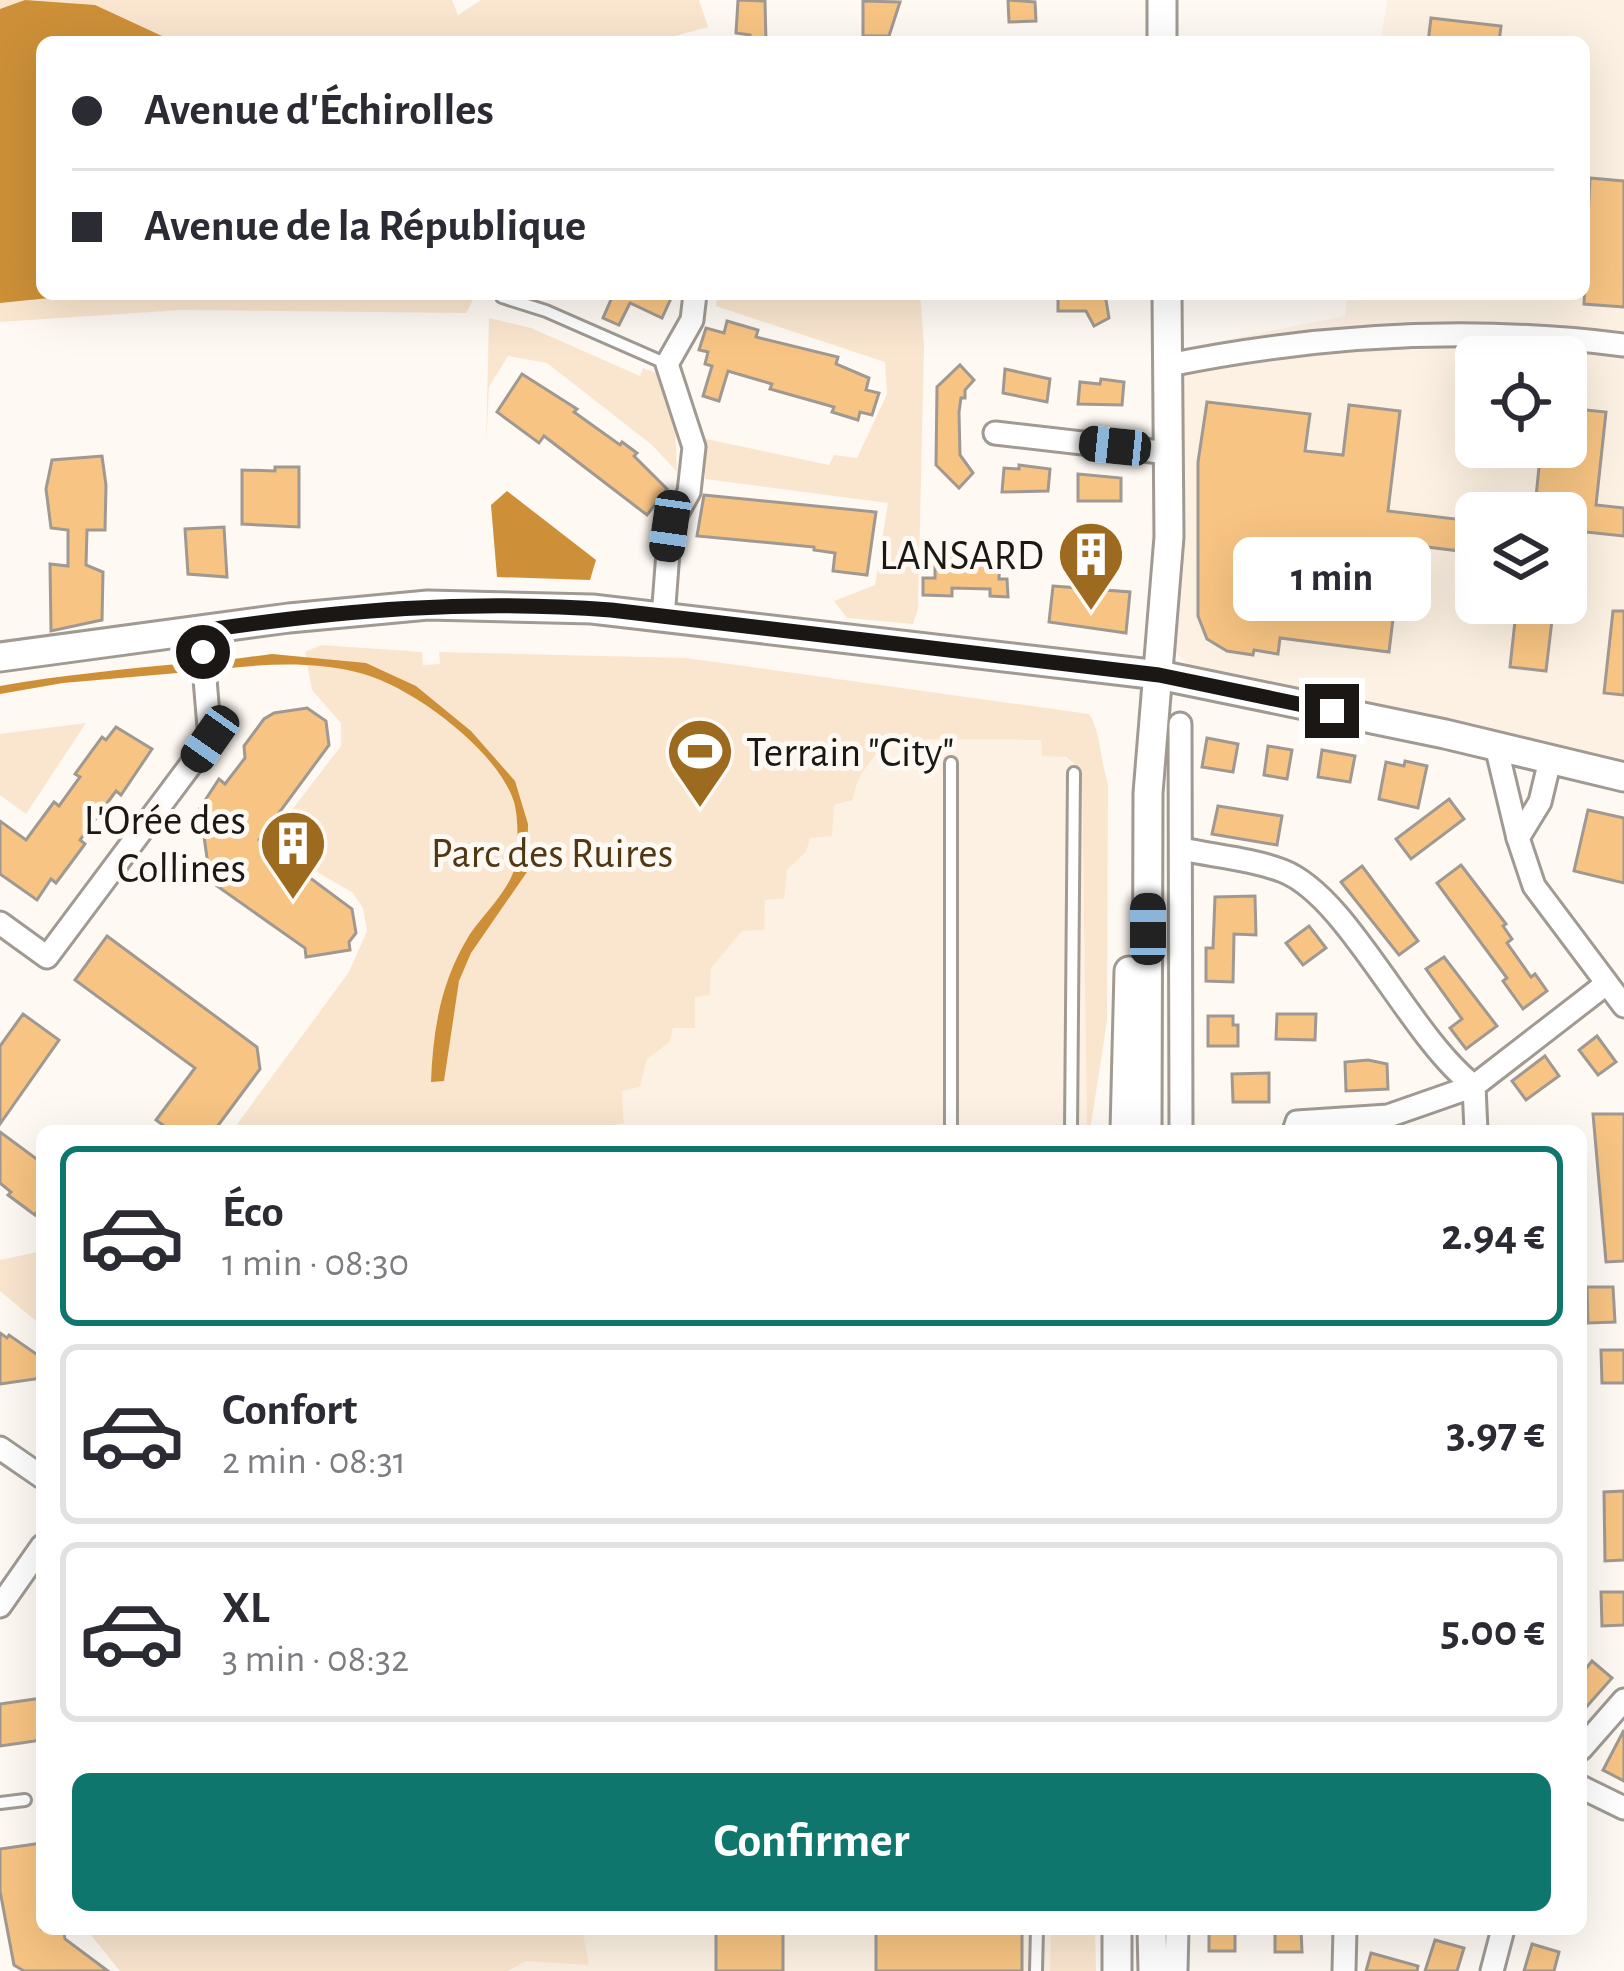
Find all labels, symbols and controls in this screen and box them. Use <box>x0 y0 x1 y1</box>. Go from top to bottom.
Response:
text: Avenue d'Échirolles <box>144 88 494 133</box>
text: Avenue de la République <box>144 204 586 249</box>
map controls <box>1455 336 1587 624</box>
button: locate <box>1455 336 1587 468</box>
car <box>1077 424 1153 468</box>
car <box>647 488 693 564</box>
button: layers <box>1455 492 1587 624</box>
building icon: LANSARD <box>1056 519 1126 613</box>
place label: LANSARD <box>879 535 1044 577</box>
callout: 1 min <box>1233 537 1431 621</box>
text: 1 min <box>1291 559 1373 598</box>
route start <box>176 625 230 679</box>
route end <box>1305 684 1359 738</box>
car <box>175 699 245 779</box>
sports icon: Terrain "City" <box>665 716 735 810</box>
place label: Terrain "City" <box>746 732 954 774</box>
place label: L'Orée des Collines <box>84 800 246 890</box>
building icon: L'Orée des Collines <box>258 808 328 902</box>
park label: Parc des Ruires <box>431 833 673 875</box>
car <box>1130 893 1166 965</box>
icon: car <box>78 1182 186 1290</box>
text: Éco <box>222 1190 284 1235</box>
text: 2.94 € <box>1441 1213 1545 1258</box>
text: 1 min · 08:30 <box>222 1244 409 1283</box>
icon: car <box>78 1380 186 1488</box>
text: Confort <box>222 1388 357 1433</box>
text: 3.97 € <box>1446 1411 1545 1456</box>
text: 2 min · 08:31 <box>222 1442 406 1481</box>
icon: car <box>78 1578 186 1686</box>
text: XL <box>222 1586 270 1631</box>
text: 5.00 € <box>1441 1609 1545 1654</box>
text: 3 min · 08:32 <box>222 1640 409 1679</box>
button: Confirmer <box>72 1773 1551 1911</box>

